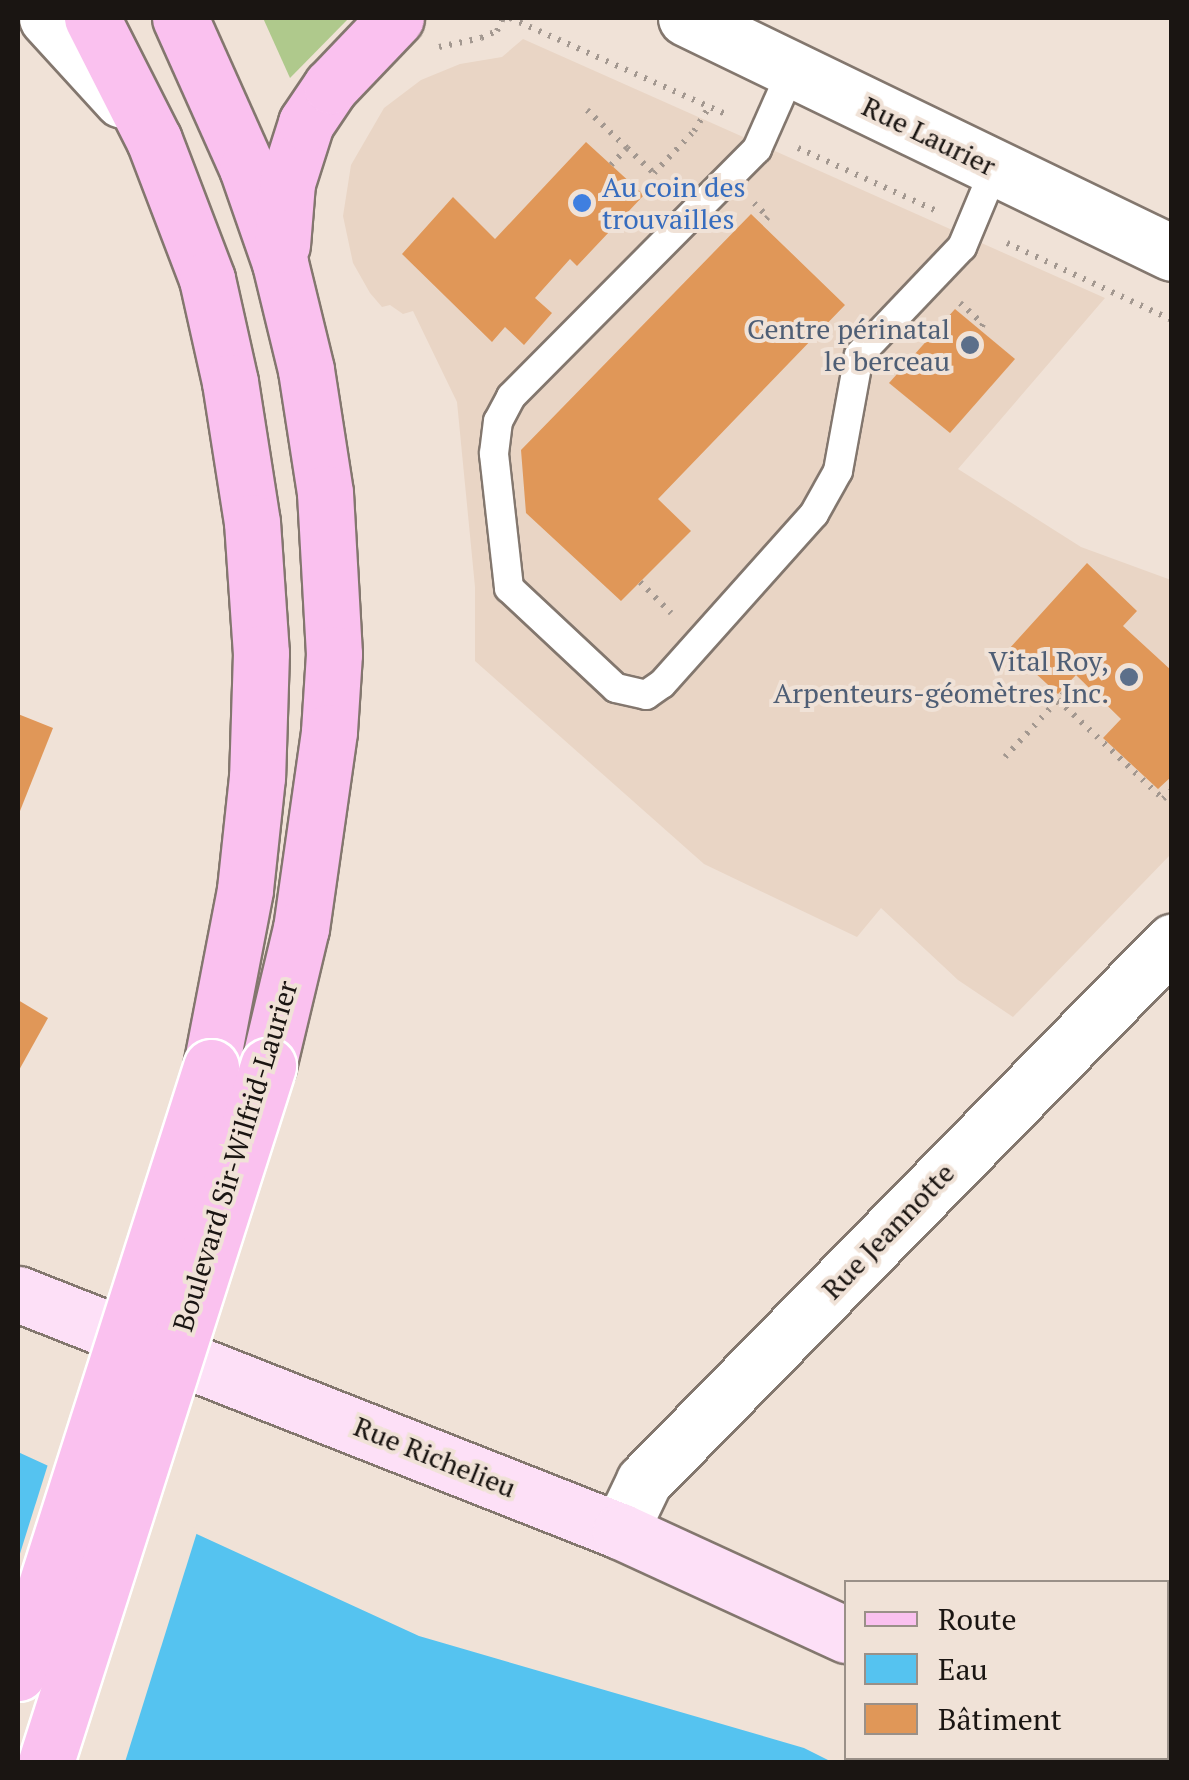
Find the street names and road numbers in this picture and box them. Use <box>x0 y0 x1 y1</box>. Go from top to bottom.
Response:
street label: Rue Laurier <box>857 89 1001 183</box>
street label: Boulevard Sir-Wilfrid-Laurier <box>166 977 304 1335</box>
street label: Rue Jeannotte <box>815 1156 961 1306</box>
street label: Rue Richelieu <box>349 1409 521 1505</box>

